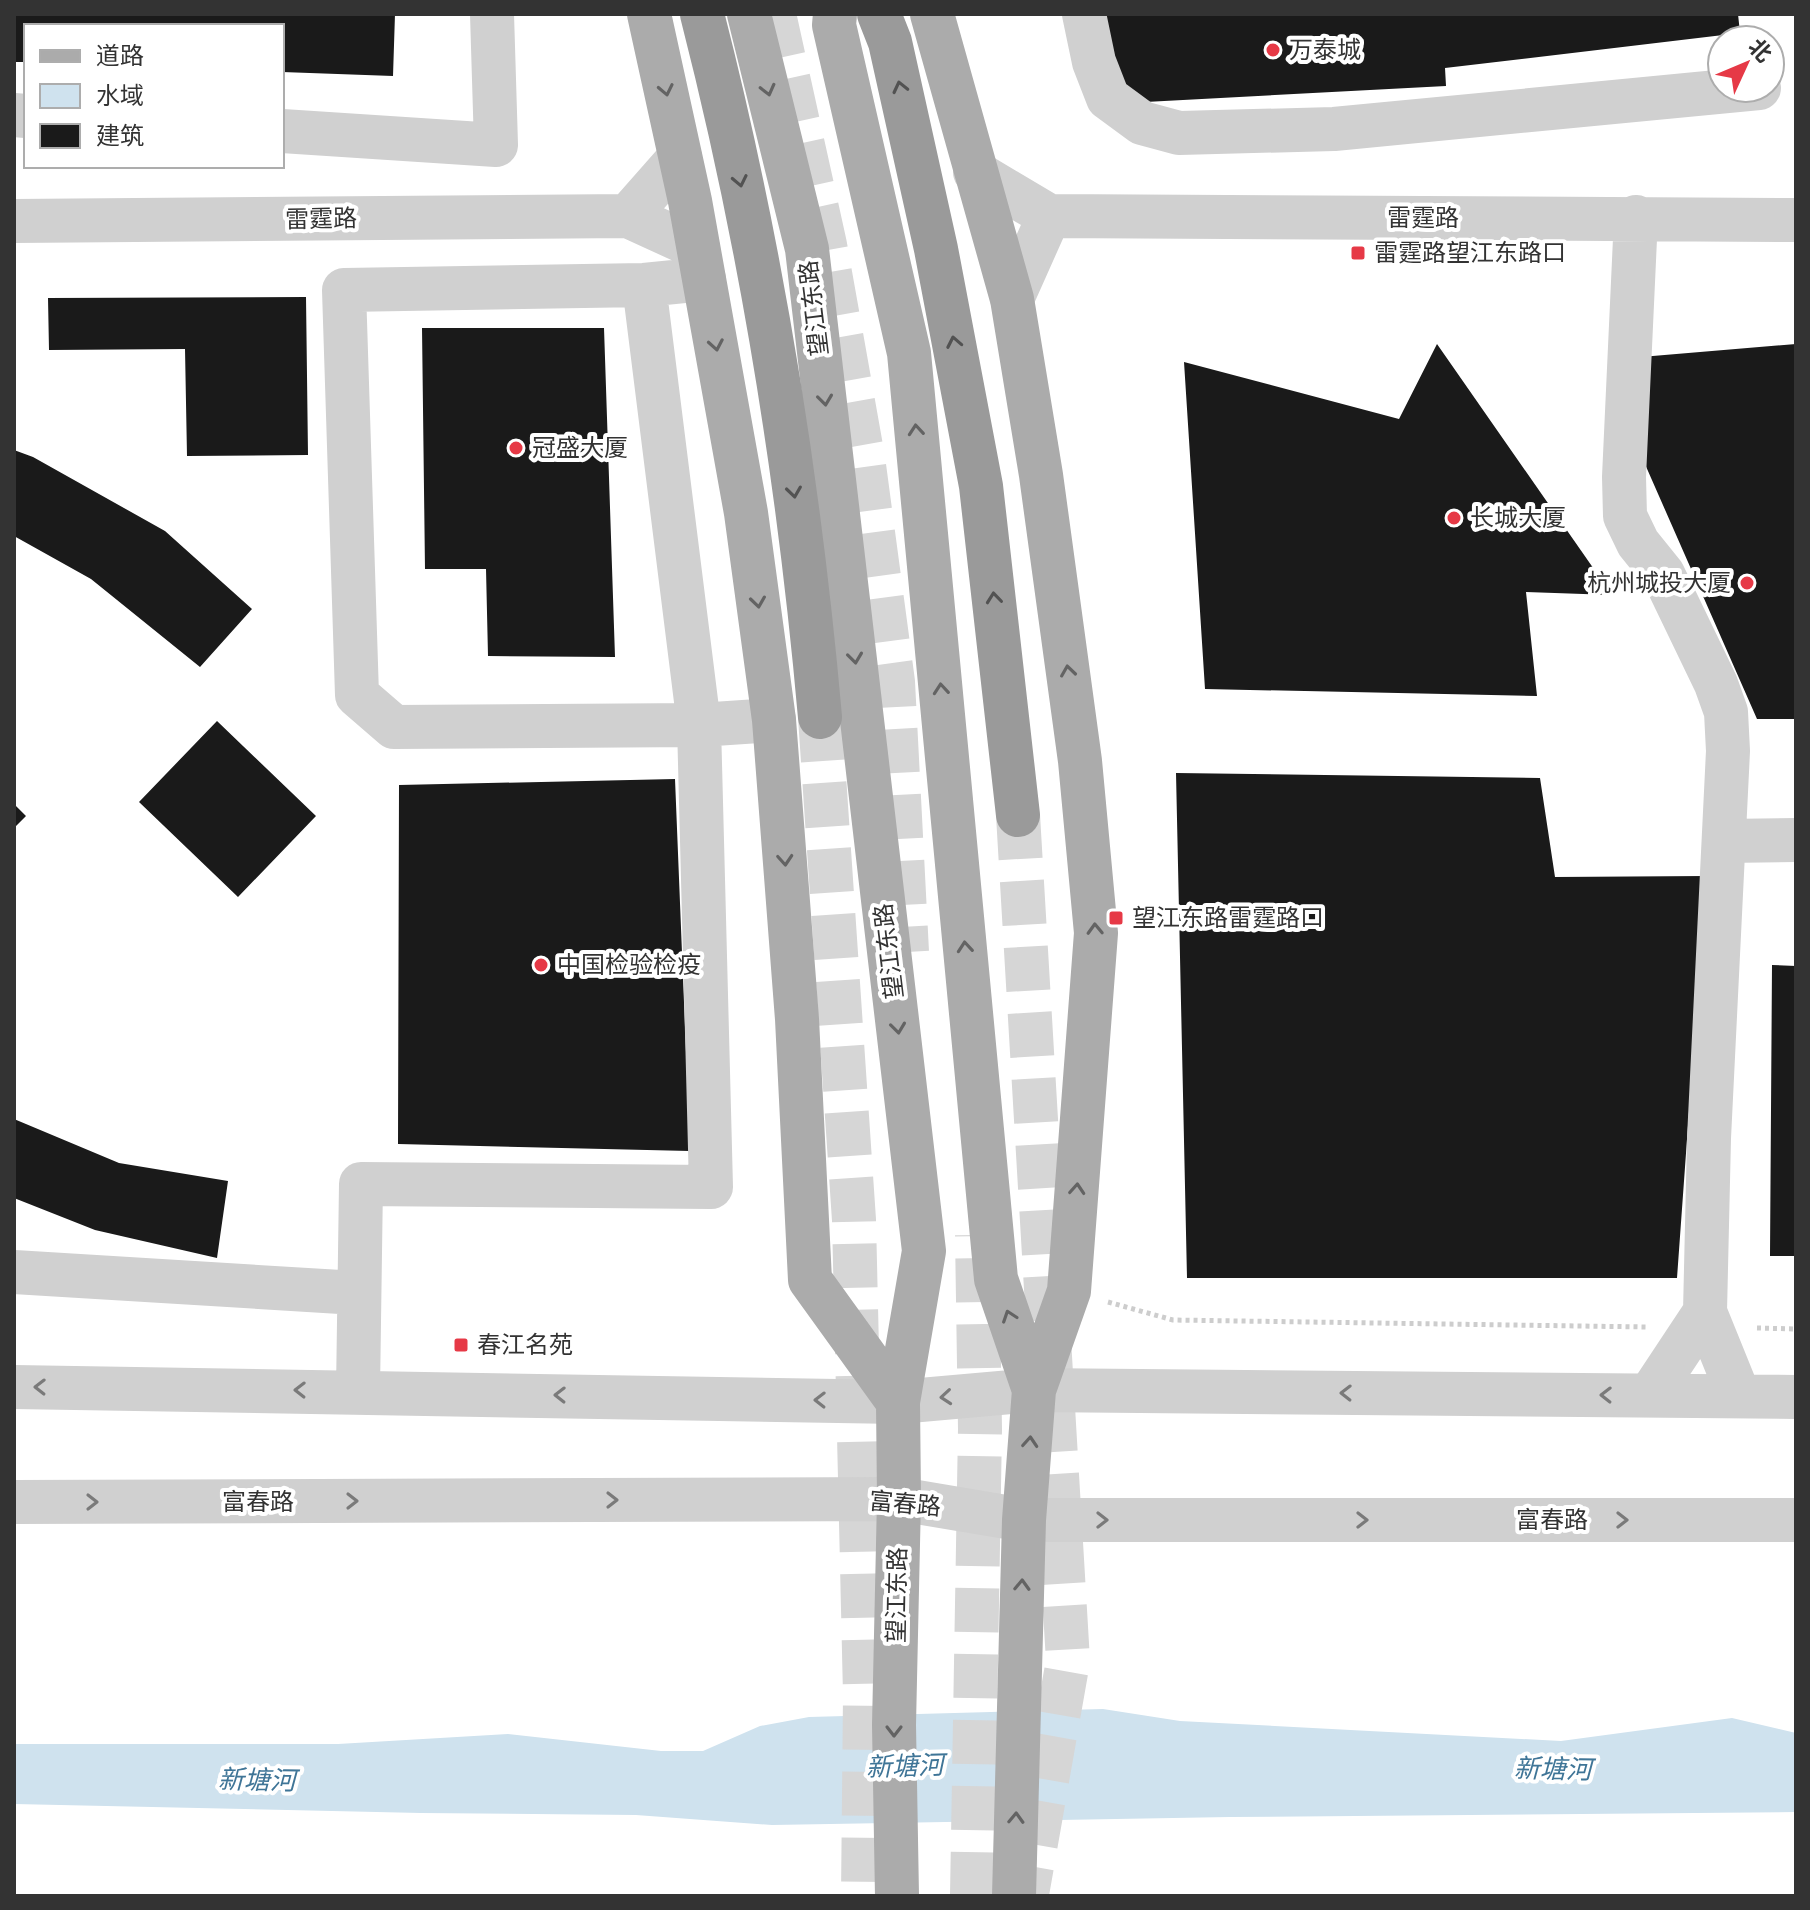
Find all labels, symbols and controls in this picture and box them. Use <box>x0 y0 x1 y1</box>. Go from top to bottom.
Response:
legend <box>24 24 284 168</box>
north arrow <box>1706 24 1786 104</box>
text: 北 <box>1741 32 1779 70</box>
place label: 万泰城 <box>1289 33 1361 68</box>
text: 道路 <box>96 39 144 74</box>
marker: 万泰城 <box>1264 41 1282 59</box>
text: 水域 <box>96 79 144 114</box>
one-way arrow <box>892 81 909 95</box>
one-way arrow <box>759 82 776 96</box>
one-way arrow <box>657 83 674 97</box>
text: 建筑 <box>96 119 144 154</box>
one-way arrow <box>731 173 748 187</box>
street label: 雷霆路 <box>285 201 357 238</box>
street label: 雷霆路 <box>1387 201 1459 236</box>
place label: 雷霆路望江东路口 <box>1374 236 1566 271</box>
marker: 雷霆路望江东路口 <box>1349 244 1367 262</box>
street label: 望江东路 <box>791 258 838 358</box>
one-way arrow <box>946 335 963 348</box>
one-way arrow <box>706 338 723 352</box>
one-way arrow <box>816 394 833 407</box>
one-way arrow <box>908 423 925 436</box>
place label: 冠盛大厦 <box>532 431 628 466</box>
marker: 冠盛大厦 <box>507 439 525 457</box>
one-way arrow <box>786 486 803 499</box>
place label: 长城大厦 <box>1470 501 1566 536</box>
marker: 长城大厦 <box>1445 509 1463 527</box>
place label: 杭州城投大厦 <box>1587 566 1731 601</box>
marker: 杭州城投大厦 <box>1738 574 1756 592</box>
one-way arrow <box>985 592 1002 605</box>
one-way arrow <box>750 596 767 609</box>
one-way arrow <box>846 651 863 665</box>
one-way arrow <box>1060 664 1077 678</box>
one-way arrow <box>932 682 949 695</box>
one-way arrow <box>776 854 793 867</box>
street label: 望江东路 <box>866 901 913 1001</box>
place label: 望江东路雷霆路口 <box>1132 901 1324 936</box>
marker: 望江东路雷霆路口 <box>1107 909 1125 927</box>
one-way arrow <box>1086 923 1103 935</box>
one-way arrow <box>957 940 974 953</box>
place label: 中国检验检疫 <box>557 948 701 983</box>
marker: 中国检验检疫 <box>532 956 550 974</box>
one-way arrow <box>890 1022 907 1035</box>
one-way arrow <box>1068 1182 1085 1195</box>
one-way arrow <box>1002 1310 1018 1324</box>
place label: 春江名苑 <box>477 1328 573 1363</box>
marker: 春江名苑 <box>452 1336 470 1354</box>
one-way arrow <box>33 1378 46 1396</box>
one-way arrow <box>293 1382 306 1399</box>
one-way arrow <box>1339 1384 1352 1401</box>
one-way arrow <box>553 1386 566 1403</box>
one-way arrow <box>1599 1386 1612 1404</box>
one-way arrow <box>939 1389 952 1406</box>
one-way arrow <box>813 1391 826 1409</box>
one-way arrow <box>1021 1435 1038 1448</box>
street label: 富春路 <box>868 1484 942 1525</box>
street label: 富春路 <box>222 1485 294 1520</box>
one-way arrow <box>606 1491 619 1509</box>
one-way arrow <box>346 1492 359 1510</box>
one-way arrow <box>86 1493 99 1511</box>
street label: 富春路 <box>1516 1503 1588 1538</box>
one-way arrow <box>1096 1511 1109 1529</box>
one-way arrow <box>1356 1511 1369 1529</box>
one-way arrow <box>1616 1511 1629 1529</box>
street label: 望江东路 <box>879 1547 916 1643</box>
one-way arrow <box>1014 1578 1031 1591</box>
one-way arrow <box>885 1725 903 1738</box>
water label: 新塘河 <box>865 1746 950 1786</box>
water label: 新塘河 <box>1514 1750 1597 1789</box>
water label: 新塘河 <box>218 1761 301 1800</box>
one-way arrow <box>1007 1811 1024 1824</box>

